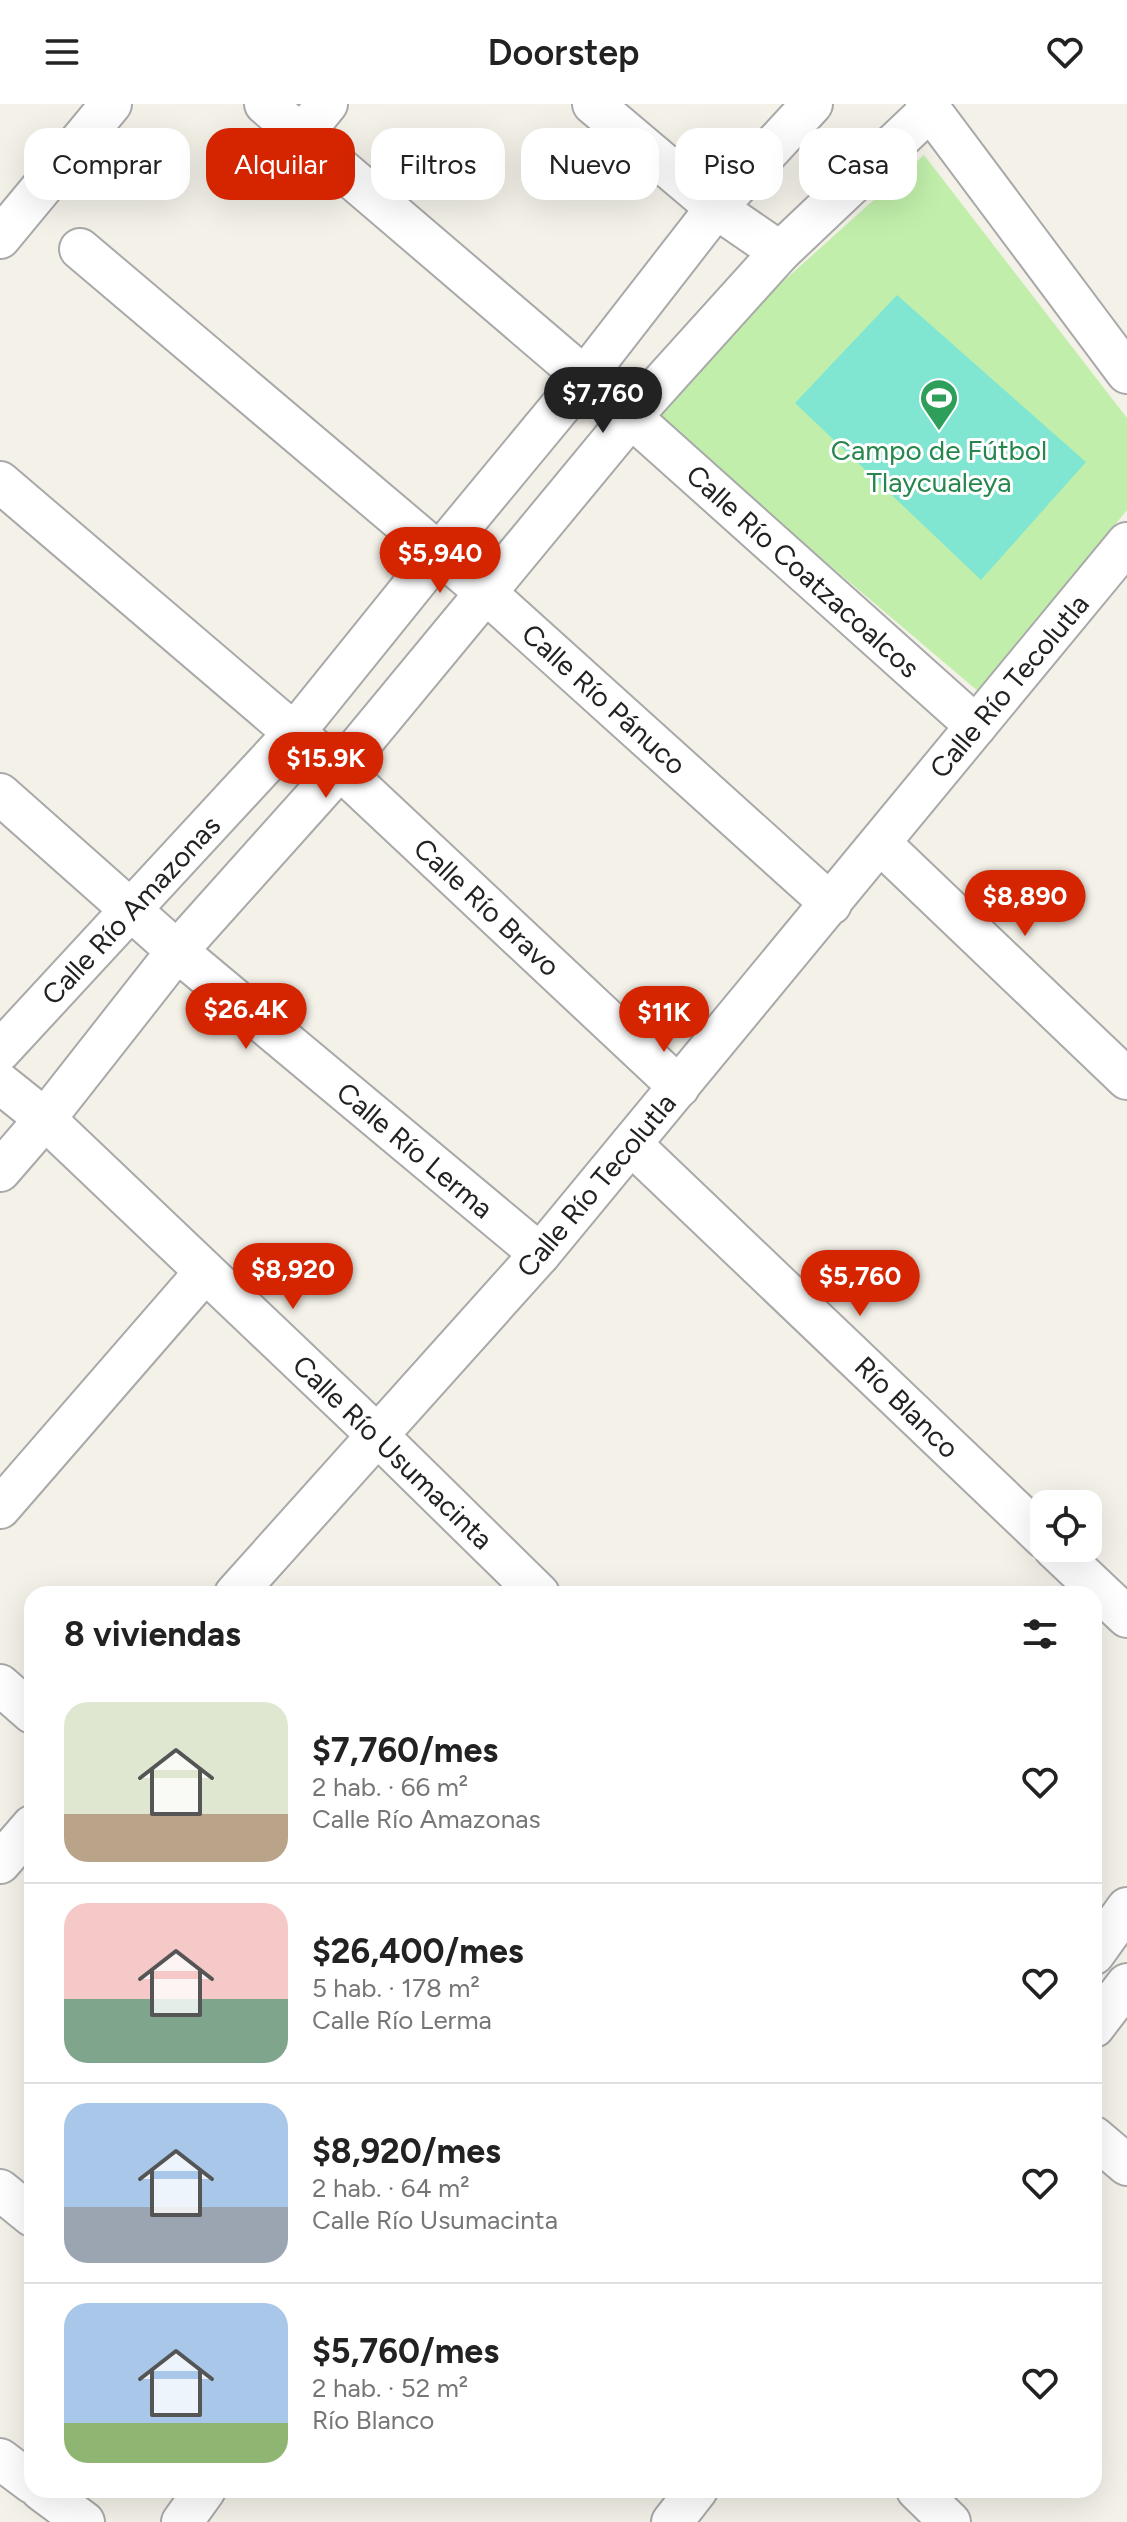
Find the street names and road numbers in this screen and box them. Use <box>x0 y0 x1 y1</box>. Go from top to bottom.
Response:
street label: Calle Río Coatzacoalcos <box>679 457 927 685</box>
street label: Calle Río Tecolutla <box>922 587 1096 785</box>
street label: Calle Río Pánuco <box>515 616 693 782</box>
street label: Calle Río Amazonas <box>35 808 227 1012</box>
street label: Calle Río Bravo <box>407 831 567 983</box>
street label: Calle Río Lerma <box>330 1075 500 1225</box>
street label: Calle Río Tecolutla <box>509 1086 683 1284</box>
street label: Calle Río Usumacinta <box>286 1348 500 1556</box>
street label: Río Blanco <box>848 1349 966 1465</box>

